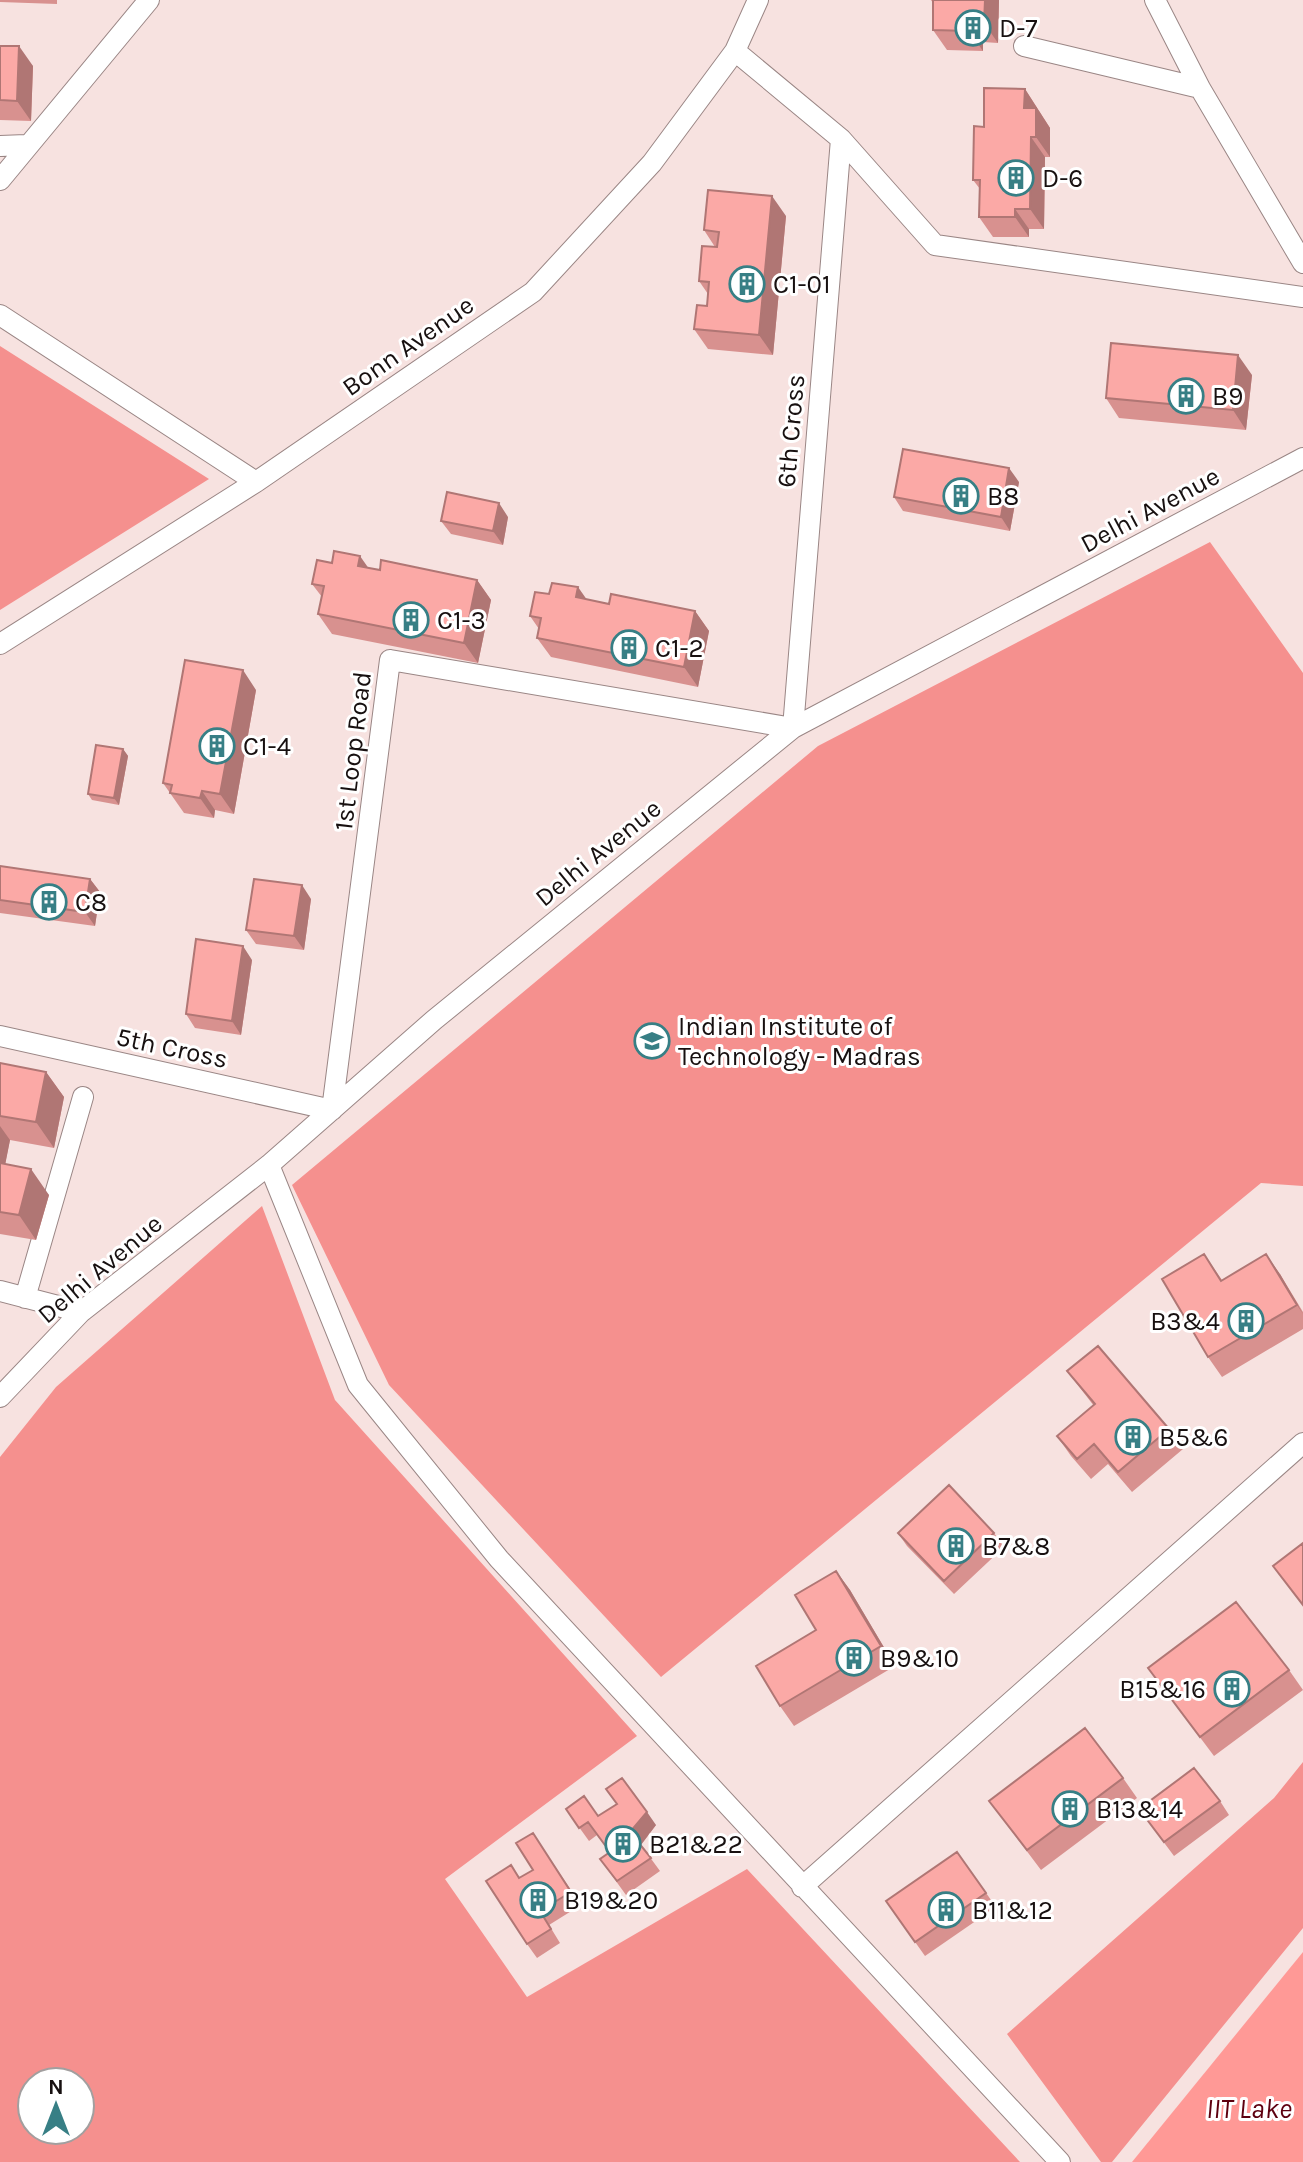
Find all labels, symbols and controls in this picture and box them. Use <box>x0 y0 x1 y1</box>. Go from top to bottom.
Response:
building icon: D-7 <box>954 9 992 47</box>
place label: D-7 <box>999 13 1037 44</box>
building icon: D-6 <box>997 159 1035 197</box>
place label: D-6 <box>1042 163 1083 194</box>
building icon: C1-01 <box>728 265 766 303</box>
place label: C1-01 <box>773 269 831 300</box>
street label: Bonn Avenue <box>336 289 480 403</box>
street label: 6th Cross <box>771 373 811 489</box>
building icon: B9 <box>1167 377 1205 415</box>
place label: B9 <box>1212 381 1243 412</box>
street label: Delhi Avenue <box>1075 460 1225 560</box>
building icon: B8 <box>942 477 980 515</box>
place label: B8 <box>987 481 1019 512</box>
building icon: C1-3 <box>392 601 430 639</box>
place label: C1-3 <box>437 605 486 636</box>
building icon: C1-2 <box>610 629 648 667</box>
place label: C1-2 <box>655 633 704 664</box>
street label: 1st Loop Road <box>328 670 378 832</box>
building icon: C1-4 <box>198 727 236 765</box>
place label: C1-4 <box>243 731 291 762</box>
street label: Delhi Avenue <box>529 793 667 913</box>
building icon: C8 <box>30 883 68 921</box>
place label: C8 <box>75 887 107 918</box>
place label: Indian Institute of Technology - Madras <box>678 1011 921 1072</box>
street label: 5th Cross <box>113 1021 231 1075</box>
school or university icon: Indian Institute of Technology - Madras <box>633 1022 671 1060</box>
street label: Delhi Avenue <box>31 1208 169 1330</box>
building icon: B3&4 <box>1227 1302 1265 1340</box>
place label: B3&4 <box>1150 1306 1220 1337</box>
building icon: B5&6 <box>1114 1418 1152 1456</box>
place label: B5&6 <box>1159 1422 1229 1453</box>
building icon: B7&8 <box>937 1527 975 1565</box>
place label: B7&8 <box>982 1531 1050 1562</box>
building icon: B9&10 <box>835 1639 873 1677</box>
place label: B9&10 <box>880 1643 959 1674</box>
building icon: B15&16 <box>1213 1670 1251 1708</box>
place label: B15&16 <box>1119 1674 1206 1705</box>
building icon: B13&14 <box>1051 1790 1089 1828</box>
place label: B13&14 <box>1096 1794 1183 1825</box>
building icon: B21&22 <box>604 1825 642 1863</box>
place label: B21&22 <box>649 1829 743 1860</box>
building icon: B19&20 <box>519 1881 557 1919</box>
place label: B19&20 <box>564 1885 658 1916</box>
building icon: B11&12 <box>927 1891 965 1929</box>
place label: B11&12 <box>972 1895 1053 1926</box>
north arrow <box>16 2066 96 2146</box>
text: N <box>48 2074 64 2100</box>
water label: IIT Lake <box>1206 2092 1292 2125</box>

